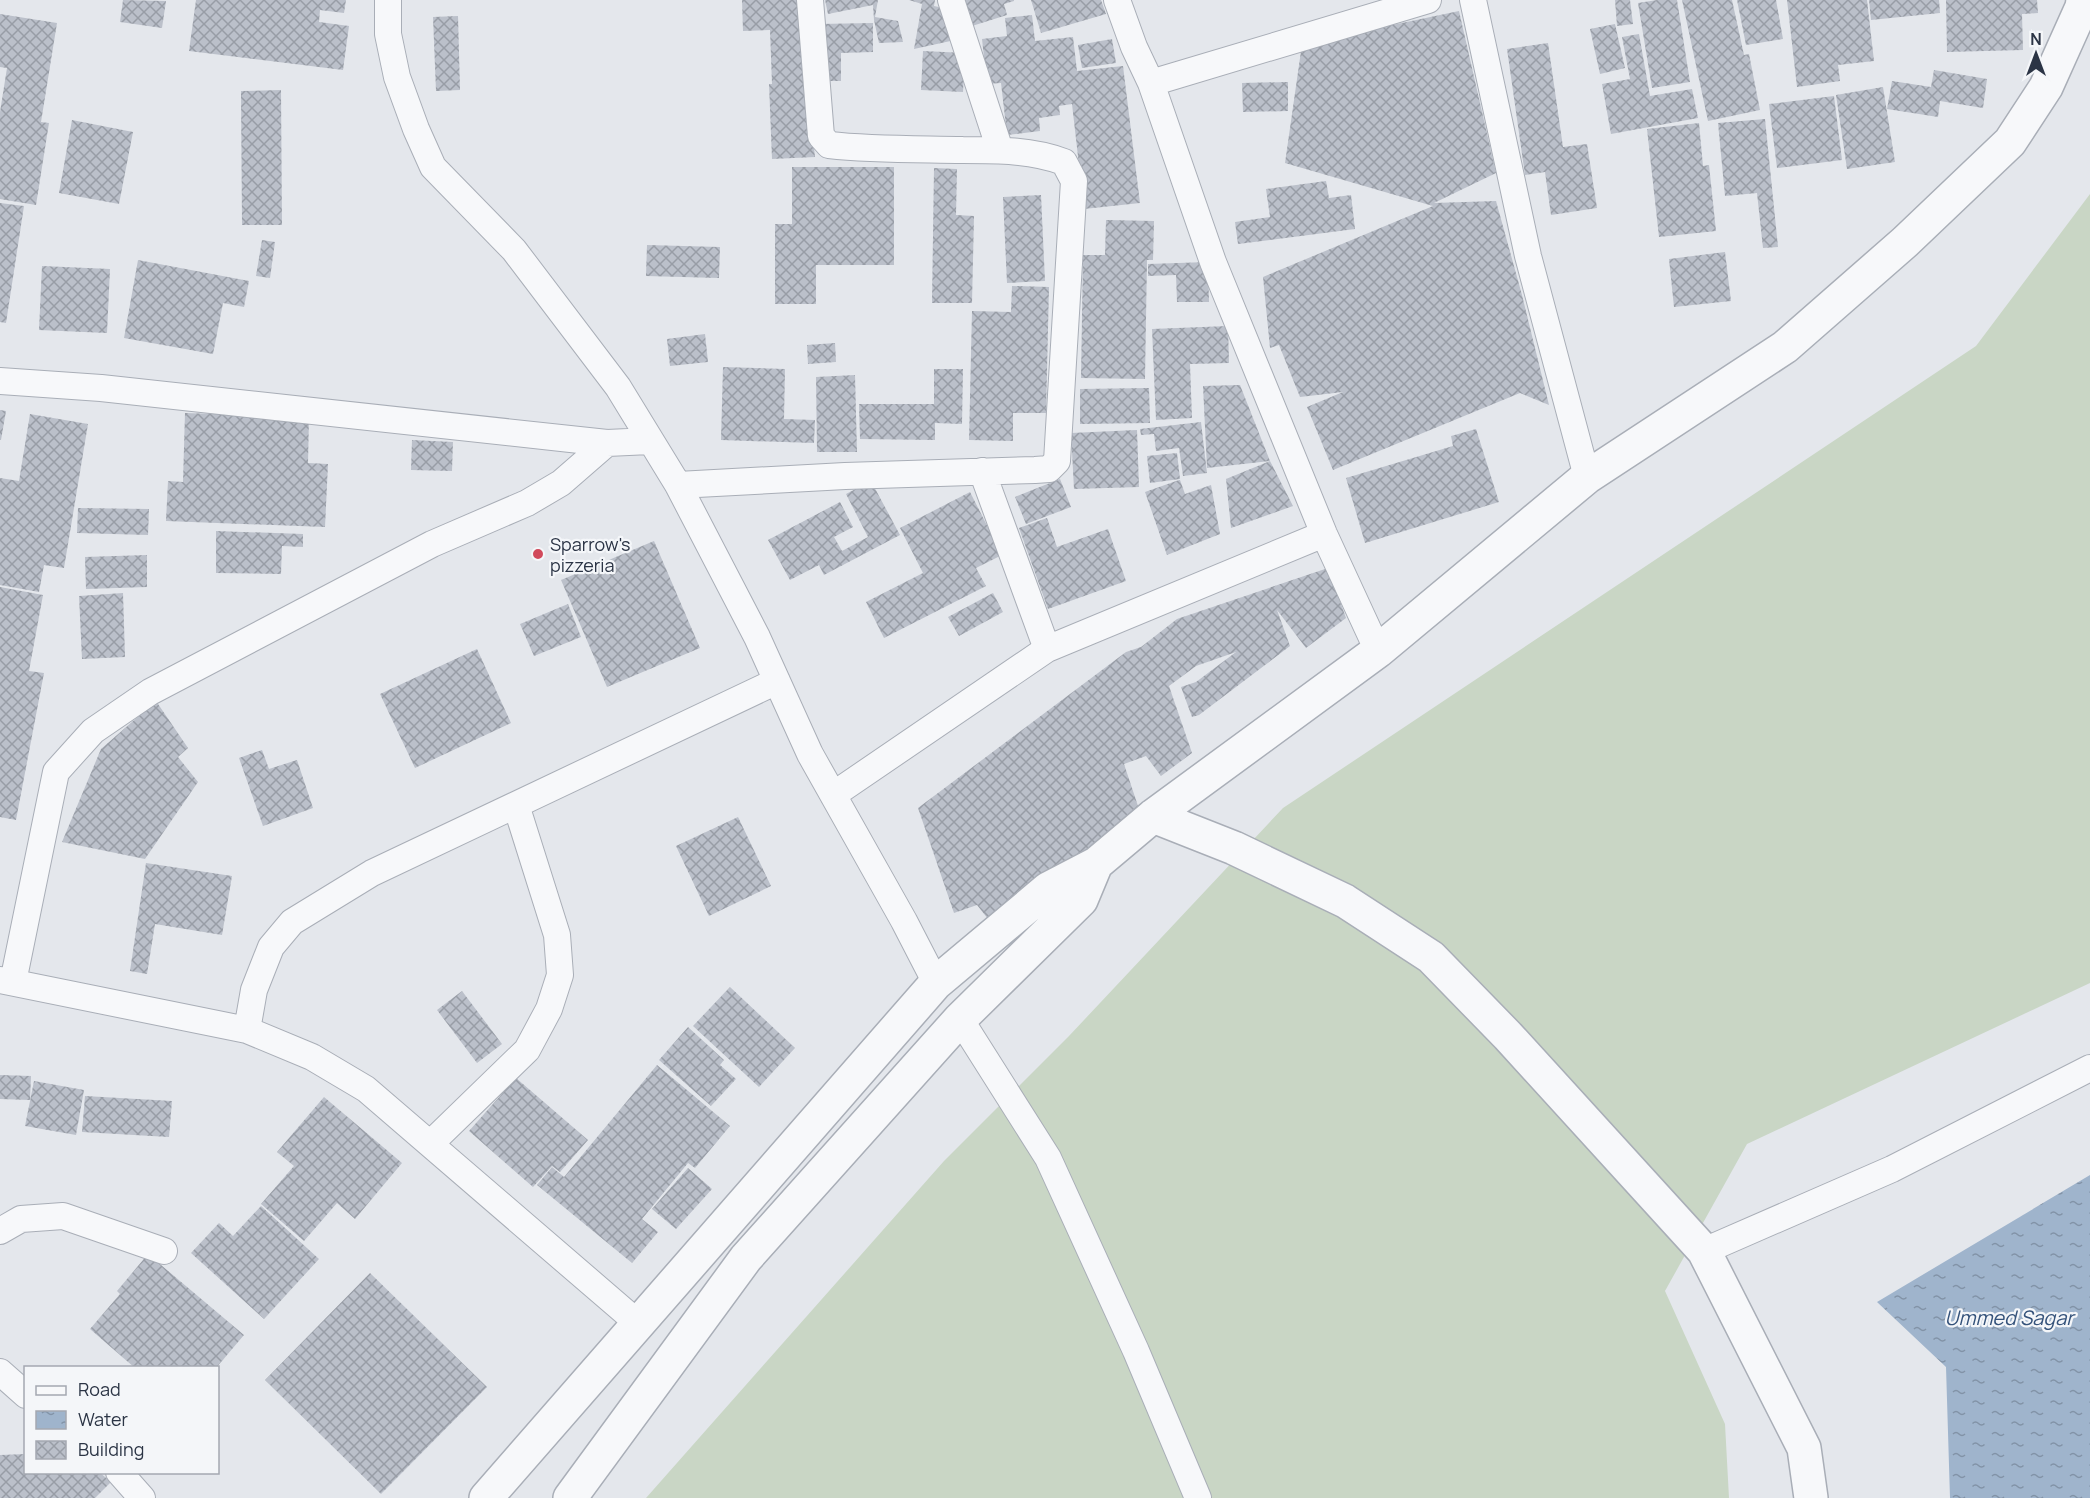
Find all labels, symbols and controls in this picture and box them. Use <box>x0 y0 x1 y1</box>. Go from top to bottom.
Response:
north arrow <box>2006 24 2066 84</box>
text: N <box>2030 28 2042 50</box>
place label: Sparrow's pizzeria <box>550 532 631 577</box>
marker: Sparrow's pizzeria <box>531 547 545 561</box>
water label: Ummed Sagar <box>1944 1304 2076 1331</box>
legend <box>24 1366 219 1474</box>
text: Road <box>78 1377 121 1401</box>
text: Water <box>78 1407 128 1431</box>
text: Building <box>78 1437 144 1461</box>

